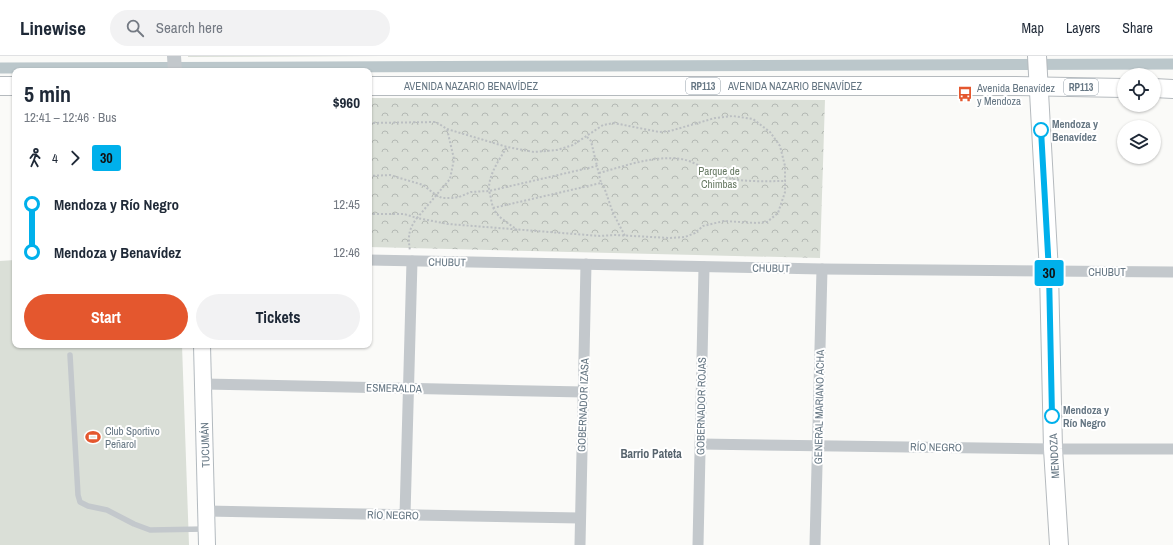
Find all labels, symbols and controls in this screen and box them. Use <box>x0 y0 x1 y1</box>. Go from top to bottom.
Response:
search box <box>110 10 390 46</box>
text: Linewise <box>20 15 86 41</box>
icon: search <box>124 17 146 39</box>
text: Search here <box>156 17 223 38</box>
text: Map <box>1022 19 1044 37</box>
text: Layers <box>1066 19 1100 37</box>
text: Share <box>1122 19 1153 37</box>
map controls <box>1117 68 1161 164</box>
button: locate <box>1117 68 1161 112</box>
road number: RP113 <box>686 78 720 94</box>
text: 5 min <box>24 79 71 109</box>
street label: AVENIDA NAZARIO BENAVÍDEZ <box>403 79 538 93</box>
street label: AVENIDA NAZARIO BENAVÍDEZ <box>727 79 862 93</box>
road number: RP113 <box>1064 79 1098 95</box>
place label: Avenida Benavídez y Mendoza <box>976 81 1056 108</box>
bus stop icon: Avenida Benavídez y Mendoza <box>956 85 974 103</box>
text: $960 <box>333 92 360 113</box>
text: 12:41 – 12:46 · Bus <box>24 109 116 126</box>
place label: Mendoza y Benavídez <box>1052 117 1098 144</box>
button: layers <box>1117 120 1161 164</box>
marker: Mendoza y Benavídez <box>1033 122 1049 138</box>
icon: walk <box>24 147 46 169</box>
icon: forward <box>64 147 86 169</box>
text: 30 <box>100 149 113 167</box>
text: 4 <box>52 150 58 167</box>
park label: Parque de Chimbas <box>698 164 740 191</box>
text: Mendoza y Río Negro <box>54 194 179 215</box>
text: 12:45 <box>333 196 360 213</box>
text: Mendoza y Benavídez <box>54 242 181 263</box>
text: 12:46 <box>333 244 360 261</box>
street label: CHUBUT <box>428 255 466 269</box>
line badge: 30 <box>1031 260 1067 286</box>
street label: CHUBUT <box>752 261 790 275</box>
text: 30 <box>1043 264 1055 282</box>
street label: CHUBUT <box>1088 265 1126 279</box>
button: Start <box>24 294 188 340</box>
button: Tickets <box>196 294 360 340</box>
street label: GENERAL MARIANO ACHA <box>811 349 827 464</box>
street label: GOBERNADOR IZASA <box>574 357 592 452</box>
street label: GOBERNADOR ROJAS <box>693 357 709 455</box>
street label: ESMERALDA <box>366 381 423 396</box>
place label: Mendoza y Río Negro <box>1063 403 1109 430</box>
marker: Mendoza y Río Negro <box>1044 408 1060 424</box>
street label: TUCUMÁN <box>197 422 213 468</box>
place label: Club Sportivo Peñarol <box>105 424 160 451</box>
sports icon: Club Sportivo Peñarol <box>84 428 102 446</box>
street label: MENDOZA <box>1046 432 1062 479</box>
street label: RÍO NEGRO <box>910 440 962 454</box>
district label: Barrio Pateta <box>620 446 682 462</box>
street label: RÍO NEGRO <box>367 508 419 522</box>

